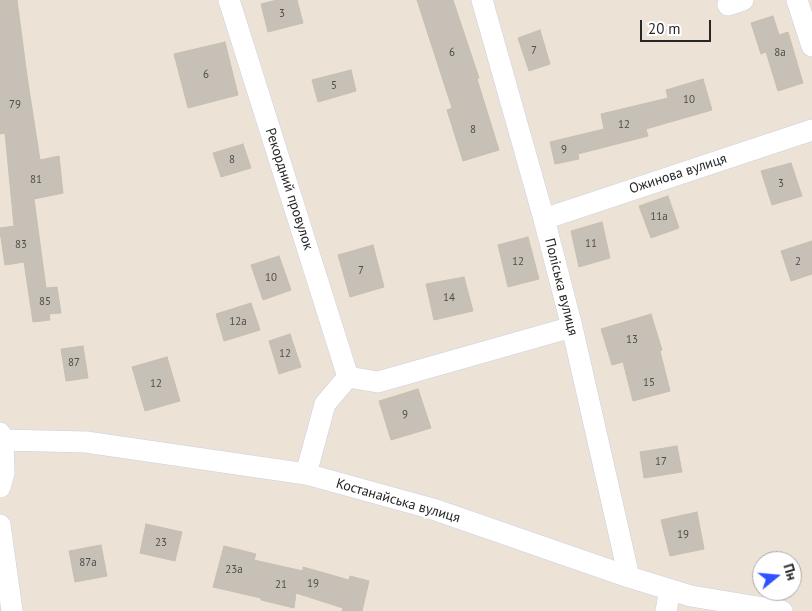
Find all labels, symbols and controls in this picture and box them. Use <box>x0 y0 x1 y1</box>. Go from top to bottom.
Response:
house number: 3 <box>279 7 285 21</box>
scale bar <box>642 10 713 42</box>
text: 20 m <box>648 19 681 38</box>
house number: 7 <box>531 44 537 58</box>
house number: 6 <box>449 46 455 60</box>
house number: 8а <box>774 46 786 60</box>
house number: 6 <box>203 68 209 82</box>
house number: 5 <box>331 79 337 93</box>
house number: 10 <box>683 93 695 107</box>
house number: 79 <box>9 98 21 112</box>
house number: 12 <box>618 118 630 132</box>
house number: 8 <box>470 123 476 137</box>
street label: Рекордний провулок <box>261 126 317 252</box>
house number: 9 <box>561 143 567 157</box>
street label: Ожинова вулиця <box>627 150 729 198</box>
house number: 8 <box>229 153 235 167</box>
house number: 81 <box>30 173 42 187</box>
house number: 3 <box>778 177 784 191</box>
house number: 11а <box>650 210 668 224</box>
street label: Поліська вулиця <box>541 236 581 338</box>
house number: 11 <box>585 237 597 251</box>
house number: 83 <box>15 238 27 252</box>
house number: 12 <box>512 255 524 269</box>
house number: 2 <box>795 255 801 269</box>
house number: 7 <box>358 264 364 278</box>
house number: 10 <box>265 271 277 285</box>
house number: 14 <box>443 291 455 305</box>
house number: 85 <box>39 295 51 309</box>
house number: 12а <box>229 315 247 329</box>
house number: 13 <box>626 333 638 347</box>
house number: 12 <box>279 347 291 361</box>
house number: 87 <box>68 356 80 370</box>
house number: 15 <box>643 376 655 390</box>
house number: 12 <box>150 377 162 391</box>
house number: 9 <box>402 408 408 422</box>
house number: 17 <box>655 455 667 469</box>
street label: Костанайська вулиця <box>334 475 462 527</box>
house number: 19 <box>677 528 689 542</box>
house number: 23 <box>155 536 167 550</box>
north arrow <box>752 551 802 601</box>
house number: 87а <box>79 556 97 570</box>
text: Пн <box>779 561 801 582</box>
house number: 23а <box>225 563 243 577</box>
house number: 19 <box>307 577 319 591</box>
house number: 21 <box>275 578 287 592</box>

